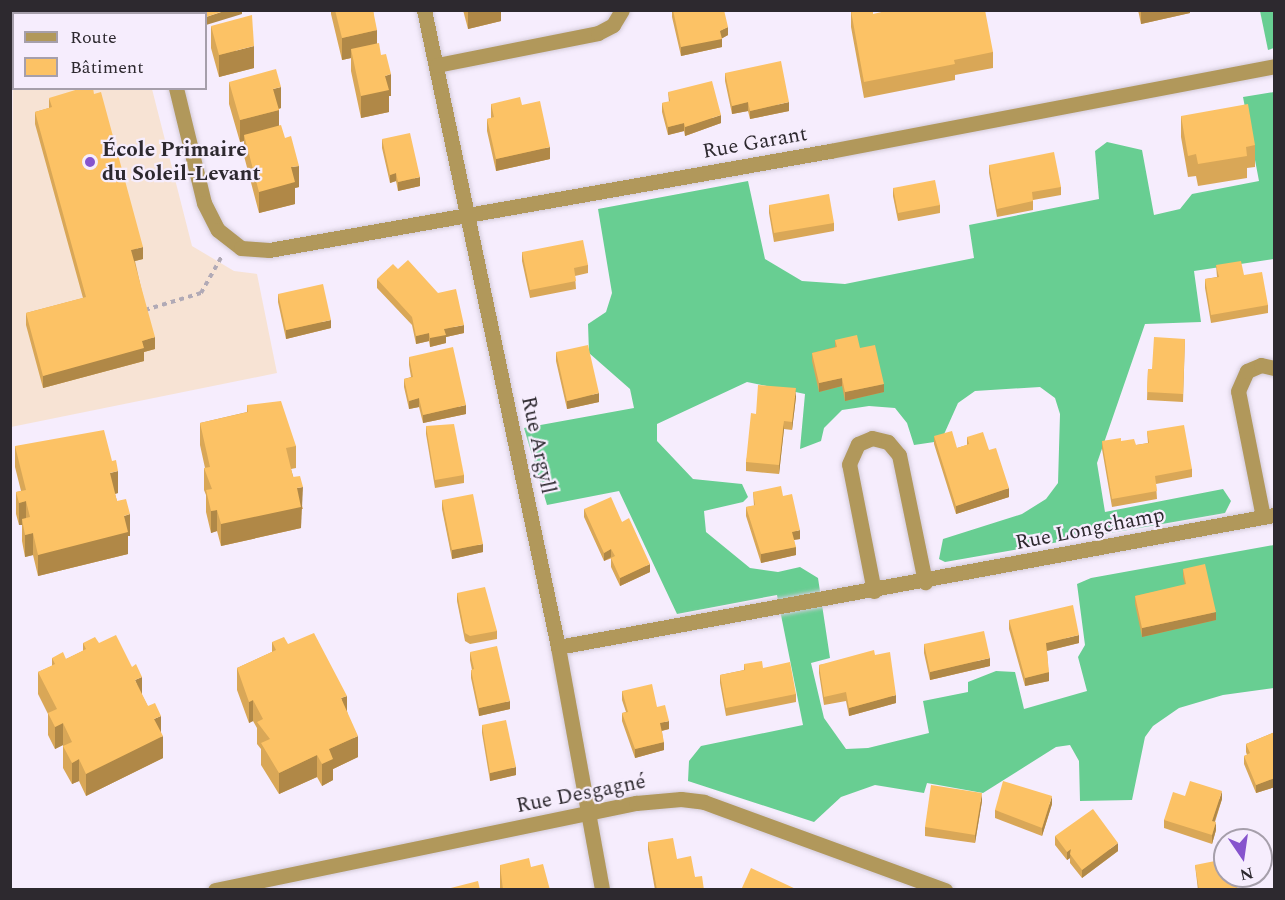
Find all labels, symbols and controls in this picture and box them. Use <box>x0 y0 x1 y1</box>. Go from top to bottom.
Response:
legend <box>12 12 207 90</box>
text: Route <box>70 24 117 51</box>
text: Bâtiment <box>70 54 144 81</box>
street label: Rue Garant <box>701 121 809 165</box>
place label: École Primaire du Soleil-Levant <box>102 137 261 187</box>
marker: École Primaire du Soleil-Levant <box>83 155 97 169</box>
street label: Rue Argyll <box>515 394 561 496</box>
street label: Rue Longchamp <box>1013 502 1167 556</box>
street label: Rue Desgagné <box>514 769 648 819</box>
north arrow <box>1213 828 1273 888</box>
text: N <box>1238 860 1256 887</box>

